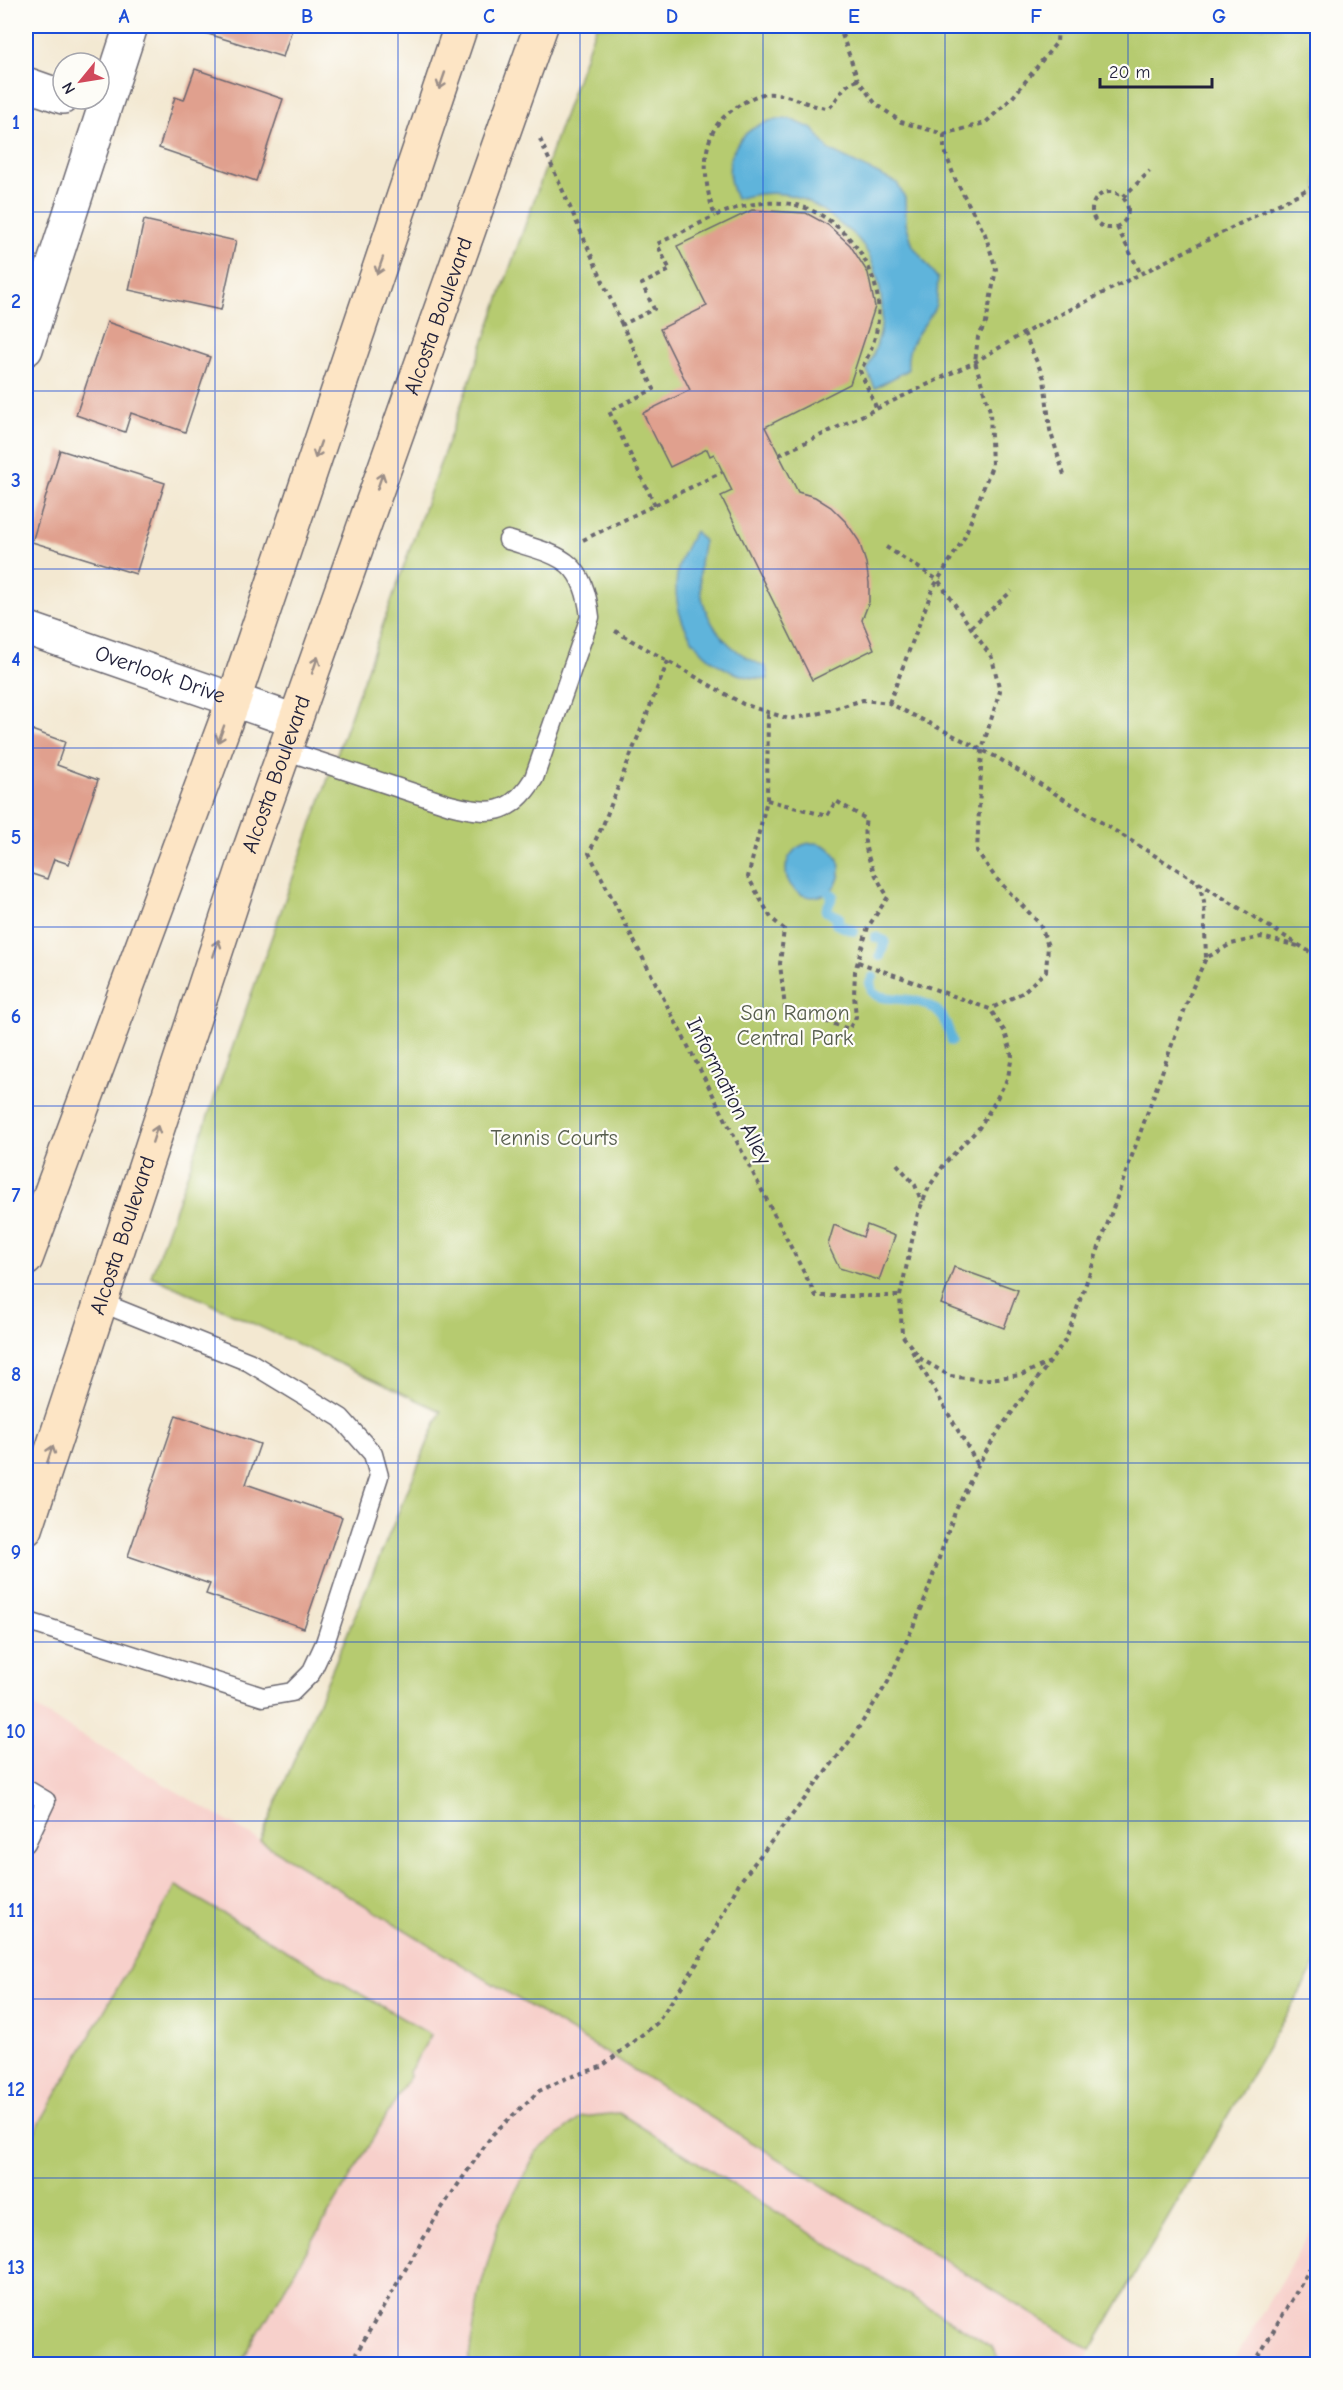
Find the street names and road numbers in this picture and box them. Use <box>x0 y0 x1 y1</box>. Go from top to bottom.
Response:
street label: Alcosta Boulevard <box>398 234 478 399</box>
street label: Overlook Drive <box>92 640 229 709</box>
street label: Alcosta Boulevard <box>236 692 316 857</box>
street label: Information Alley <box>681 1013 777 1169</box>
street label: Alcosta Boulevard <box>84 1153 161 1318</box>

